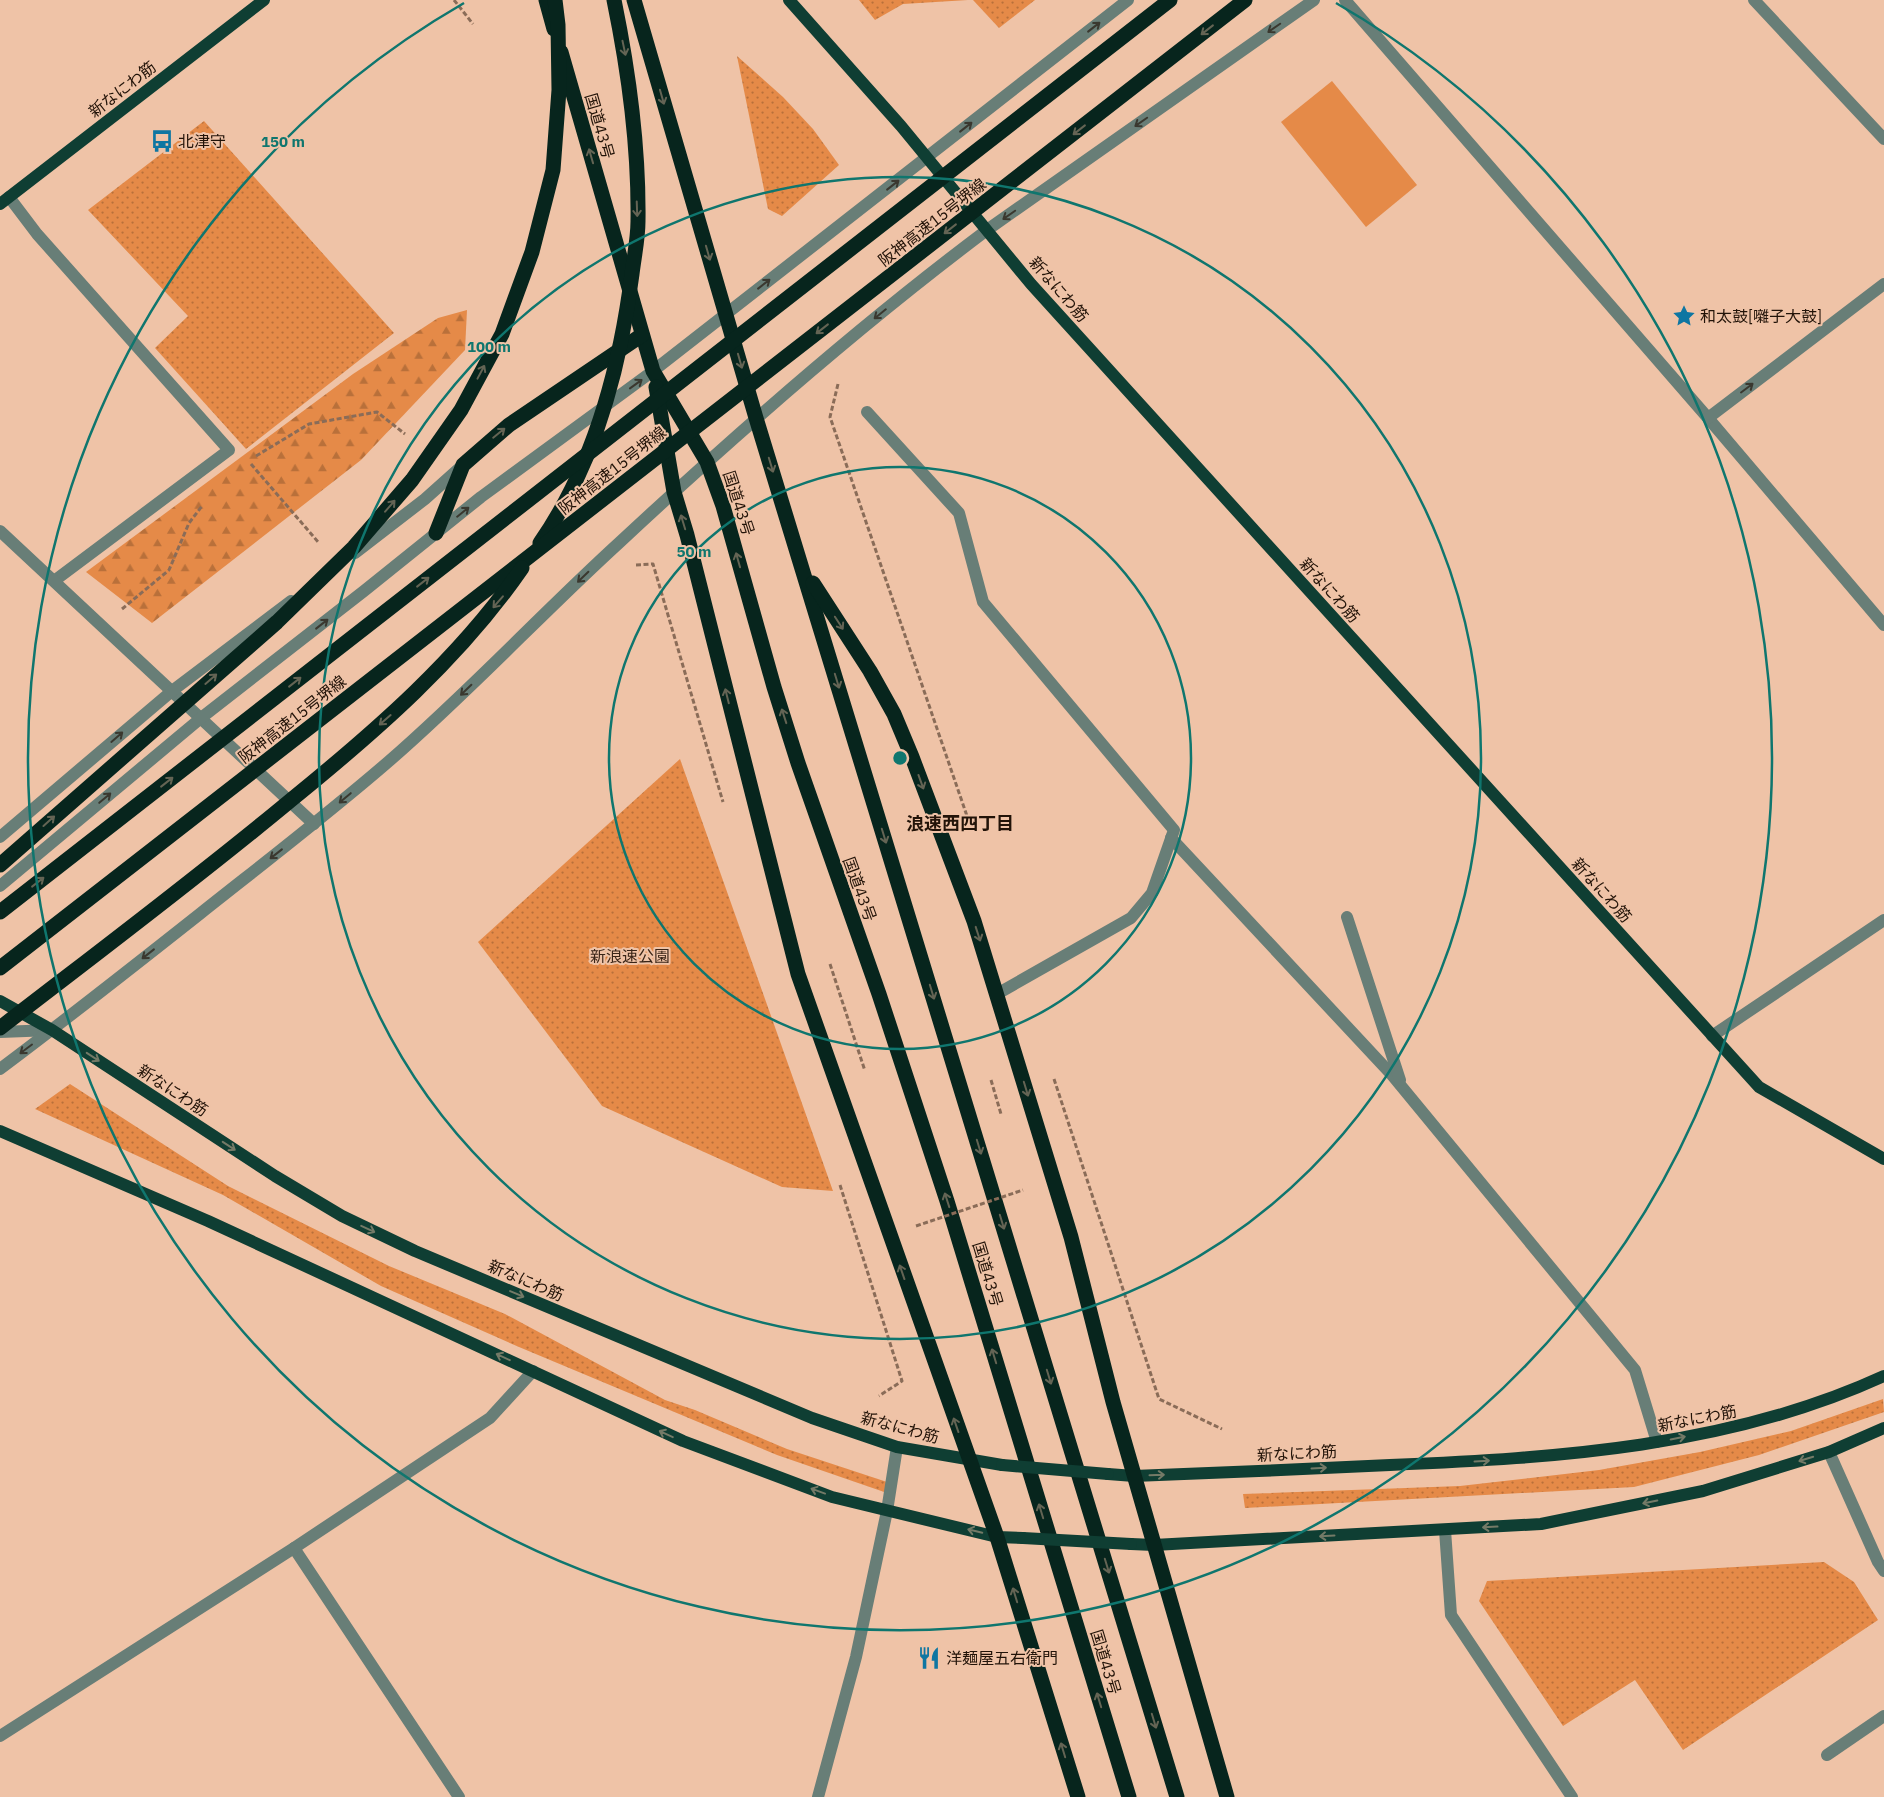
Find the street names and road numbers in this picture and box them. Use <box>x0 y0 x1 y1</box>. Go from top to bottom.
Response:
street label: 新なにわ筋 <box>84 56 160 122</box>
street label: 国道43号 <box>581 91 619 161</box>
street label: 阪神高速15号堺線 <box>874 174 990 270</box>
street label: 新なにわ筋 <box>1025 252 1093 326</box>
street label: 阪神高速15号堺線 <box>554 422 670 518</box>
street label: 国道43号 <box>719 468 759 538</box>
street label: 新なにわ筋 <box>1296 554 1364 626</box>
street label: 阪神高速15号堺線 <box>234 671 350 767</box>
street label: 国道43号 <box>839 854 881 924</box>
street label: 新なにわ筋 <box>1568 854 1636 926</box>
street label: 新なにわ筋 <box>134 1060 212 1120</box>
street label: 国道43号 <box>969 1239 1007 1309</box>
street label: 新なにわ筋 <box>485 1255 567 1305</box>
street label: 新なにわ筋 <box>1656 1401 1738 1435</box>
street label: 新なにわ筋 <box>859 1407 941 1447</box>
street label: 新なにわ筋 <box>1257 1441 1337 1465</box>
street label: 国道43号 <box>1087 1627 1125 1697</box>

